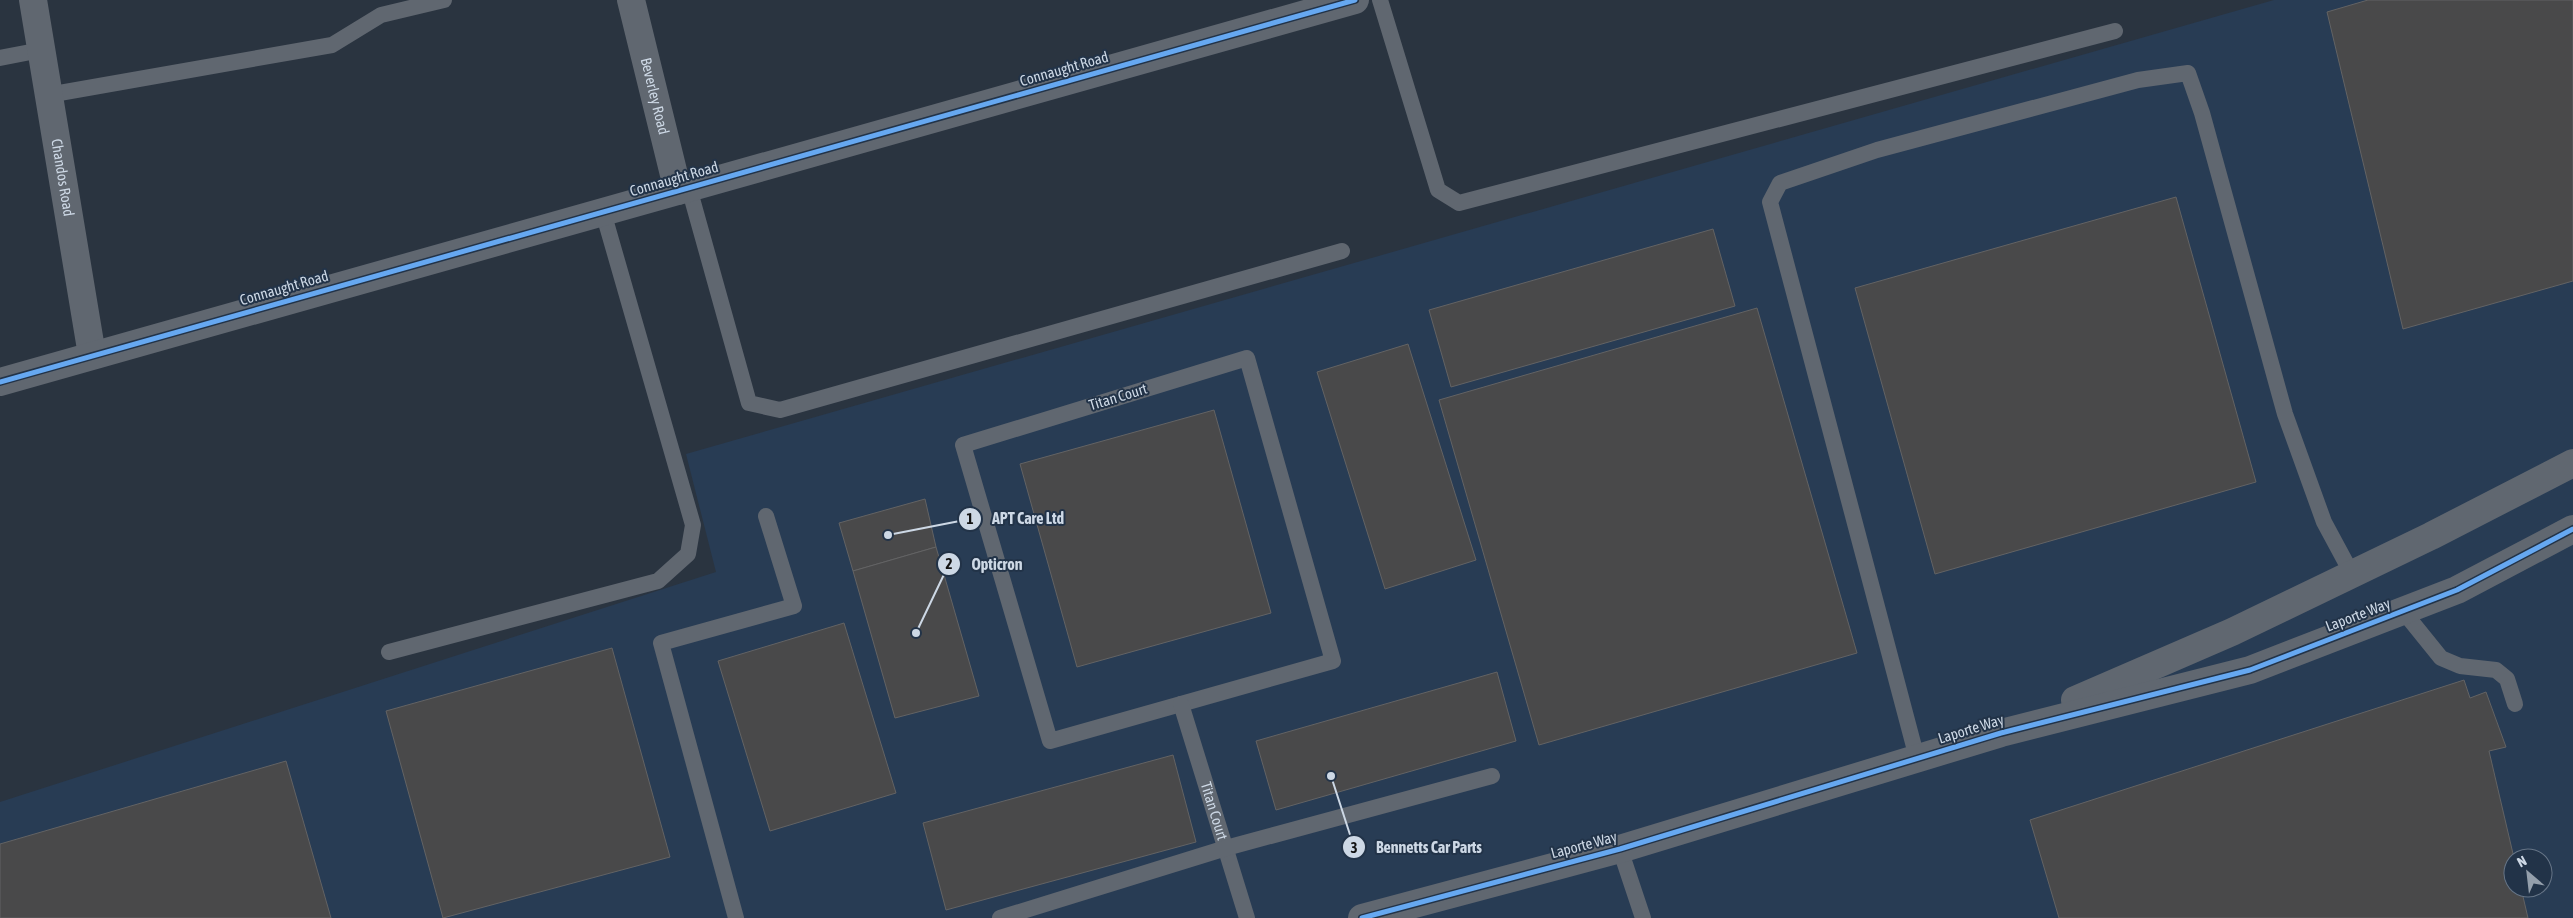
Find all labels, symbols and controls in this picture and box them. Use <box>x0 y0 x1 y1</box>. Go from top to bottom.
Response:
street label: Connaught Road <box>1018 48 1110 89</box>
street label: Beverley Road <box>638 56 673 136</box>
street label: Chandos Road <box>48 137 78 218</box>
street label: Connaught Road <box>628 158 720 199</box>
street label: Connaught Road <box>238 267 330 308</box>
street label: Titan Court <box>1087 380 1149 413</box>
callout: APT Care Ltd <box>957 503 1074 534</box>
text: APT Care Ltd <box>991 509 1064 527</box>
text: 1 <box>966 510 974 527</box>
callout: Opticron <box>936 549 1033 580</box>
text: 2 <box>945 555 953 572</box>
text: Opticron <box>971 555 1023 573</box>
street label: Laporte Way <box>2323 594 2393 635</box>
street label: Laporte Way <box>1936 710 2006 747</box>
street label: Titan Court <box>1198 780 1231 842</box>
street label: Laporte Way <box>1549 828 1619 862</box>
callout: Bennetts Car Parts <box>1341 832 1492 863</box>
text: Bennetts Car Parts <box>1376 838 1482 856</box>
text: 3 <box>1350 839 1358 856</box>
north arrow <box>2503 848 2553 898</box>
text: N <box>2514 853 2529 871</box>

